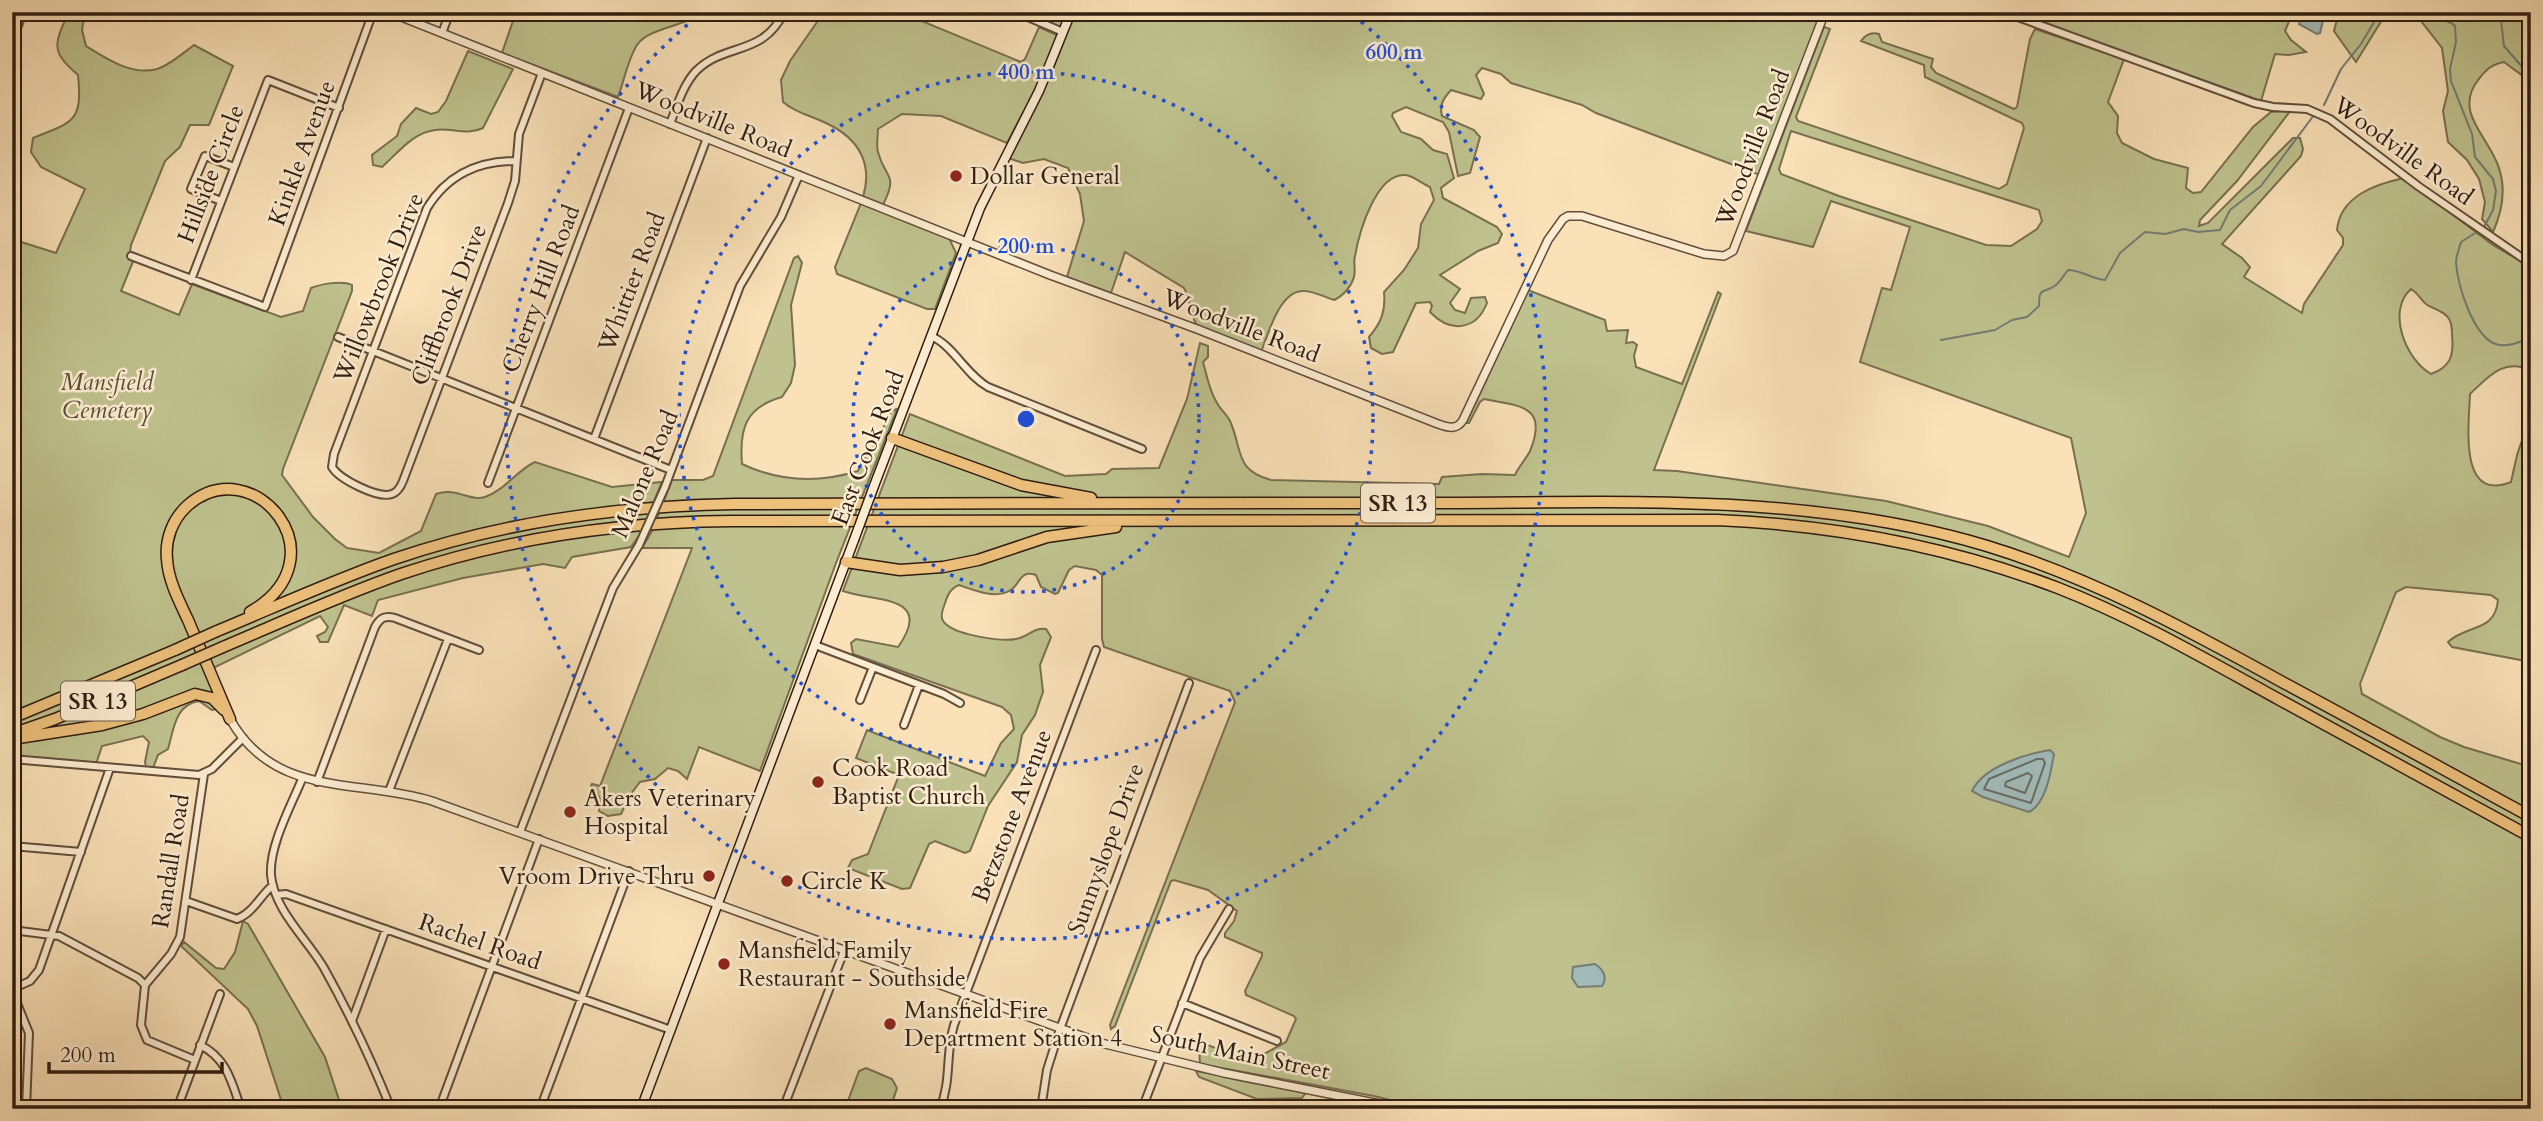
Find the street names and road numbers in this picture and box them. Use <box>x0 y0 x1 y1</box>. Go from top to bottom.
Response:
street label: Woodville Road <box>1707 64 1798 233</box>
street label: Woodville Road <box>629 73 797 167</box>
street label: Kinkle Avenue <box>260 76 344 230</box>
street label: Woodville Road <box>2325 88 2480 213</box>
street label: Hillside Circle <box>169 100 253 248</box>
street label: Willowbrook Drive <box>325 188 432 389</box>
street label: Cherry Hill Road <box>494 200 588 378</box>
street label: Whittier Road <box>590 207 674 358</box>
street label: Cliffbrook Drive <box>403 219 495 391</box>
street label: Woodville Road <box>1156 280 1325 371</box>
street label: East Cook Road <box>823 366 913 530</box>
street label: Malone Road <box>603 405 687 543</box>
road number: SR 13 <box>1361 484 1435 523</box>
road number: SR 13 <box>61 681 135 720</box>
street label: Betzstone Avenue <box>964 725 1060 907</box>
street label: Sunnyslope Drive <box>1060 759 1152 939</box>
street label: Randall Road <box>144 791 198 930</box>
street label: Rachel Road <box>414 906 546 978</box>
street label: South Main Street <box>1147 1018 1333 1088</box>

